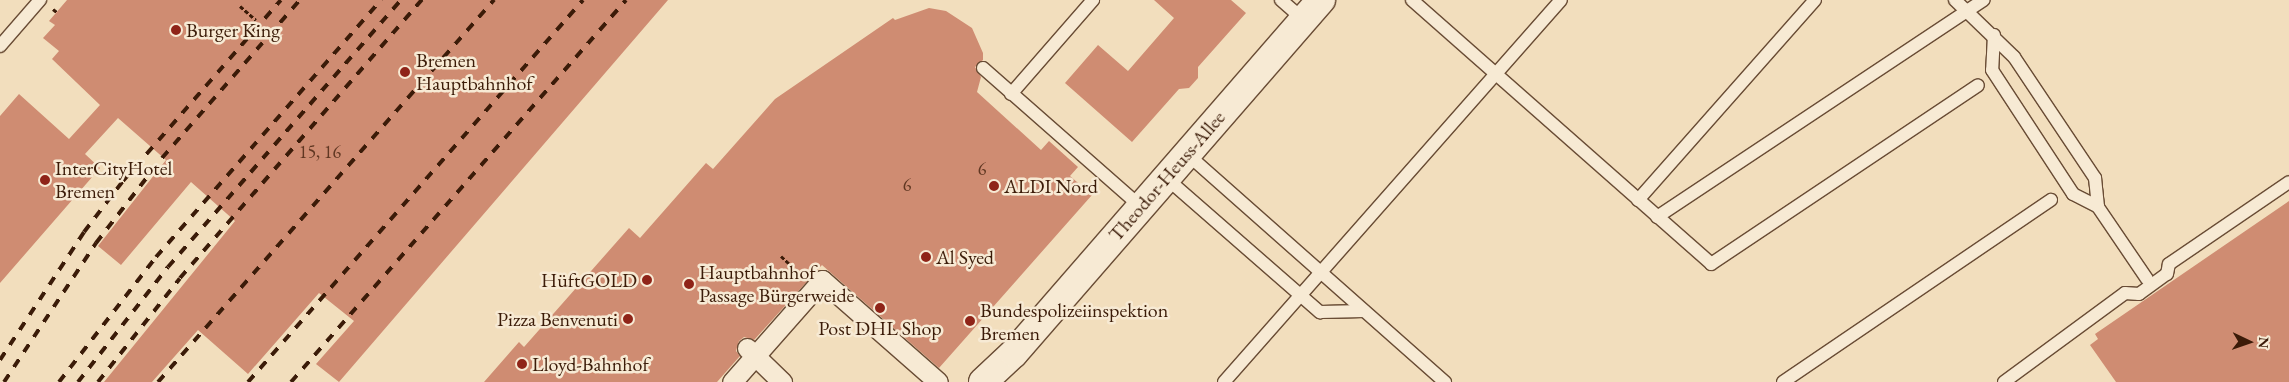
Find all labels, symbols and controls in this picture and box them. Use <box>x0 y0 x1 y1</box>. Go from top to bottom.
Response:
place label: Burger King <box>186 18 280 42</box>
marker: Burger King <box>170 24 182 36</box>
place label: Bremen Hauptbahnhof <box>416 49 533 96</box>
marker: Bremen Hauptbahnhof <box>398 65 412 79</box>
street label: Theodor-Heuss-Allee <box>1104 106 1230 246</box>
house number: 15, 16 <box>299 141 341 163</box>
place label: InterCityHotel Bremen <box>55 156 172 203</box>
house number: 6 <box>978 158 986 180</box>
marker: InterCityHotel Bremen <box>39 174 51 186</box>
house number: 6 <box>903 174 911 196</box>
place label: ALDI Nord <box>1004 174 1098 198</box>
marker: ALDI Nord <box>988 180 1000 192</box>
place label: Al Syed <box>936 245 994 269</box>
marker: Al Syed <box>920 251 932 263</box>
place label: Hauptbahnhof Passage Bürgerweide <box>699 260 854 307</box>
place label: HüftGOLD <box>541 268 637 292</box>
marker: HüftGOLD <box>641 274 653 286</box>
marker: Hauptbahnhof Passage Bürgerweide <box>683 278 695 290</box>
place label: Bundespolizeiinspektion Bremen <box>980 298 1168 345</box>
marker: Post DHL Shop <box>874 302 886 314</box>
place label: Pizza Benvenuti <box>497 307 618 331</box>
marker: Pizza Benvenuti <box>622 313 634 325</box>
marker: Bundespolizeiinspektion Bremen <box>964 315 976 327</box>
place label: Post DHL Shop <box>818 316 942 340</box>
north arrow <box>2224 317 2274 367</box>
text: N <box>2255 337 2273 349</box>
place label: Lloyd-Bahnhof <box>532 352 649 376</box>
marker: Lloyd-Bahnhof <box>516 358 528 370</box>

